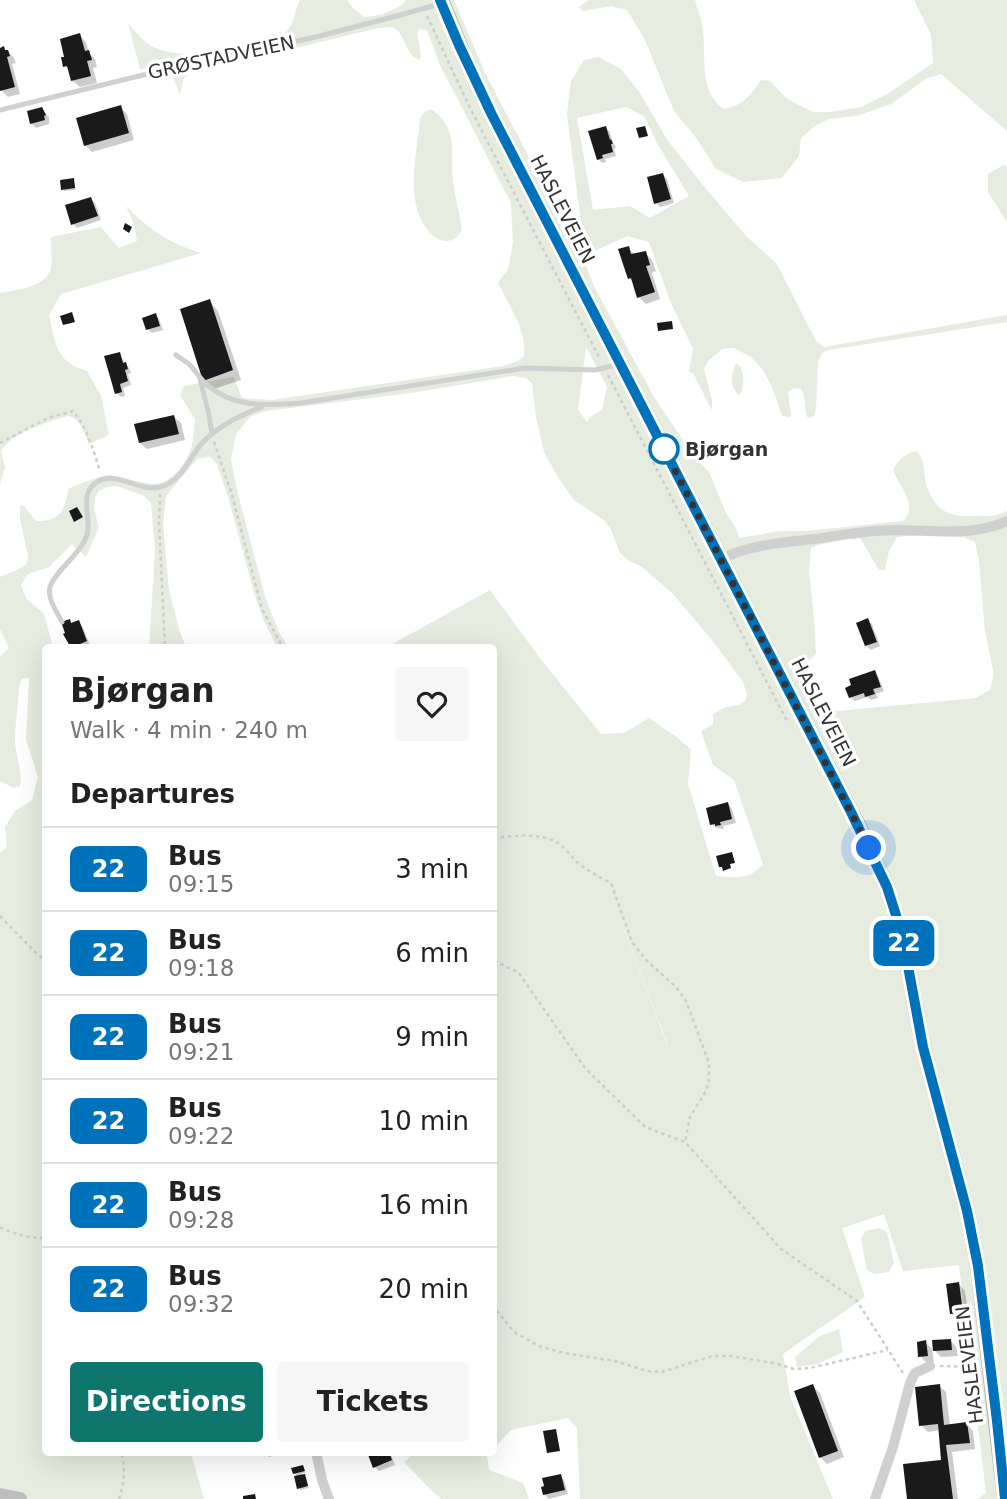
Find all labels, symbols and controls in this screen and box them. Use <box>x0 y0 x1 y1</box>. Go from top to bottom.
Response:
street label: GRØSTADVEIEN <box>146 31 296 83</box>
street label: HASLEVEIEN <box>526 151 600 267</box>
marker: Bjørgan <box>649 434 679 464</box>
place label: Bjørgan <box>685 438 768 460</box>
street label: HASLEVEIEN <box>787 654 861 770</box>
button: heart <box>395 667 469 741</box>
text: Bjørgan <box>70 671 215 710</box>
text: Walk · 4 min · 240 m <box>70 717 308 743</box>
text: Departures <box>70 779 235 809</box>
your location <box>851 830 886 865</box>
text: Bus <box>168 841 222 871</box>
text: 3 min <box>395 854 469 884</box>
text: 22 <box>92 855 125 883</box>
text: 09:15 <box>168 871 234 897</box>
line badge: 22 <box>872 920 936 966</box>
text: Bus <box>168 925 222 955</box>
text: 22 <box>887 929 921 957</box>
text: 6 min <box>395 938 469 968</box>
text: 22 <box>92 939 125 967</box>
text: 09:18 <box>168 955 234 981</box>
text: Bus <box>168 1009 222 1039</box>
text: 9 min <box>395 1022 469 1052</box>
text: 22 <box>92 1023 125 1051</box>
text: 09:21 <box>168 1039 234 1065</box>
text: Bus <box>168 1093 222 1123</box>
text: 10 min <box>379 1106 469 1136</box>
text: 22 <box>92 1107 125 1135</box>
text: 09:22 <box>168 1123 234 1149</box>
text: Bus <box>168 1177 222 1207</box>
text: 16 min <box>379 1190 469 1220</box>
text: 22 <box>92 1191 125 1219</box>
text: 09:28 <box>168 1207 234 1233</box>
text: Bus <box>168 1261 222 1291</box>
text: 20 min <box>379 1274 469 1304</box>
text: 22 <box>92 1275 125 1303</box>
text: 09:32 <box>168 1291 234 1317</box>
street label: HASLEVEIEN <box>951 1305 987 1425</box>
button: Directions <box>70 1362 263 1442</box>
button: Tickets <box>277 1362 469 1442</box>

